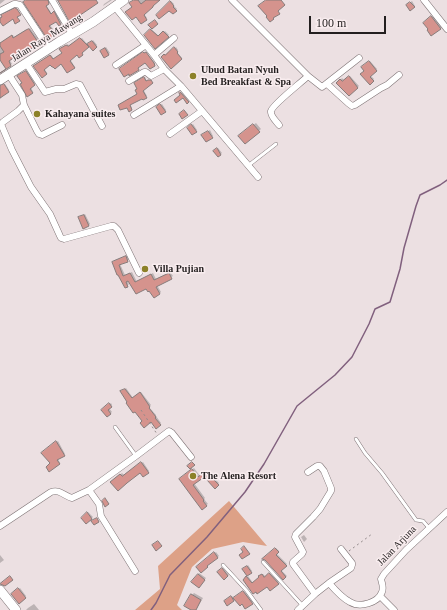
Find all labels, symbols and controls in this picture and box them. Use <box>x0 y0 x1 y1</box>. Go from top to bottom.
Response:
scale bar <box>311 8 388 34</box>
street label: Jalan Raya Mawang <box>9 11 85 65</box>
text: 100 m <box>316 16 346 30</box>
place label: Ubud Batan Nyuh Bed Breakfast & Spa <box>201 64 291 88</box>
marker: Ubud Batan Nyuh Bed Breakfast & Spa <box>188 71 198 81</box>
place label: Kahayana suites <box>45 108 115 120</box>
marker: Kahayana suites <box>32 109 42 119</box>
place label: Villa Pujian <box>153 263 204 275</box>
marker: Villa Pujian <box>140 264 150 274</box>
place label: The Alena Resort <box>201 470 276 482</box>
marker: The Alena Resort <box>188 471 198 481</box>
street label: Jalan Arjuna <box>375 524 419 568</box>

